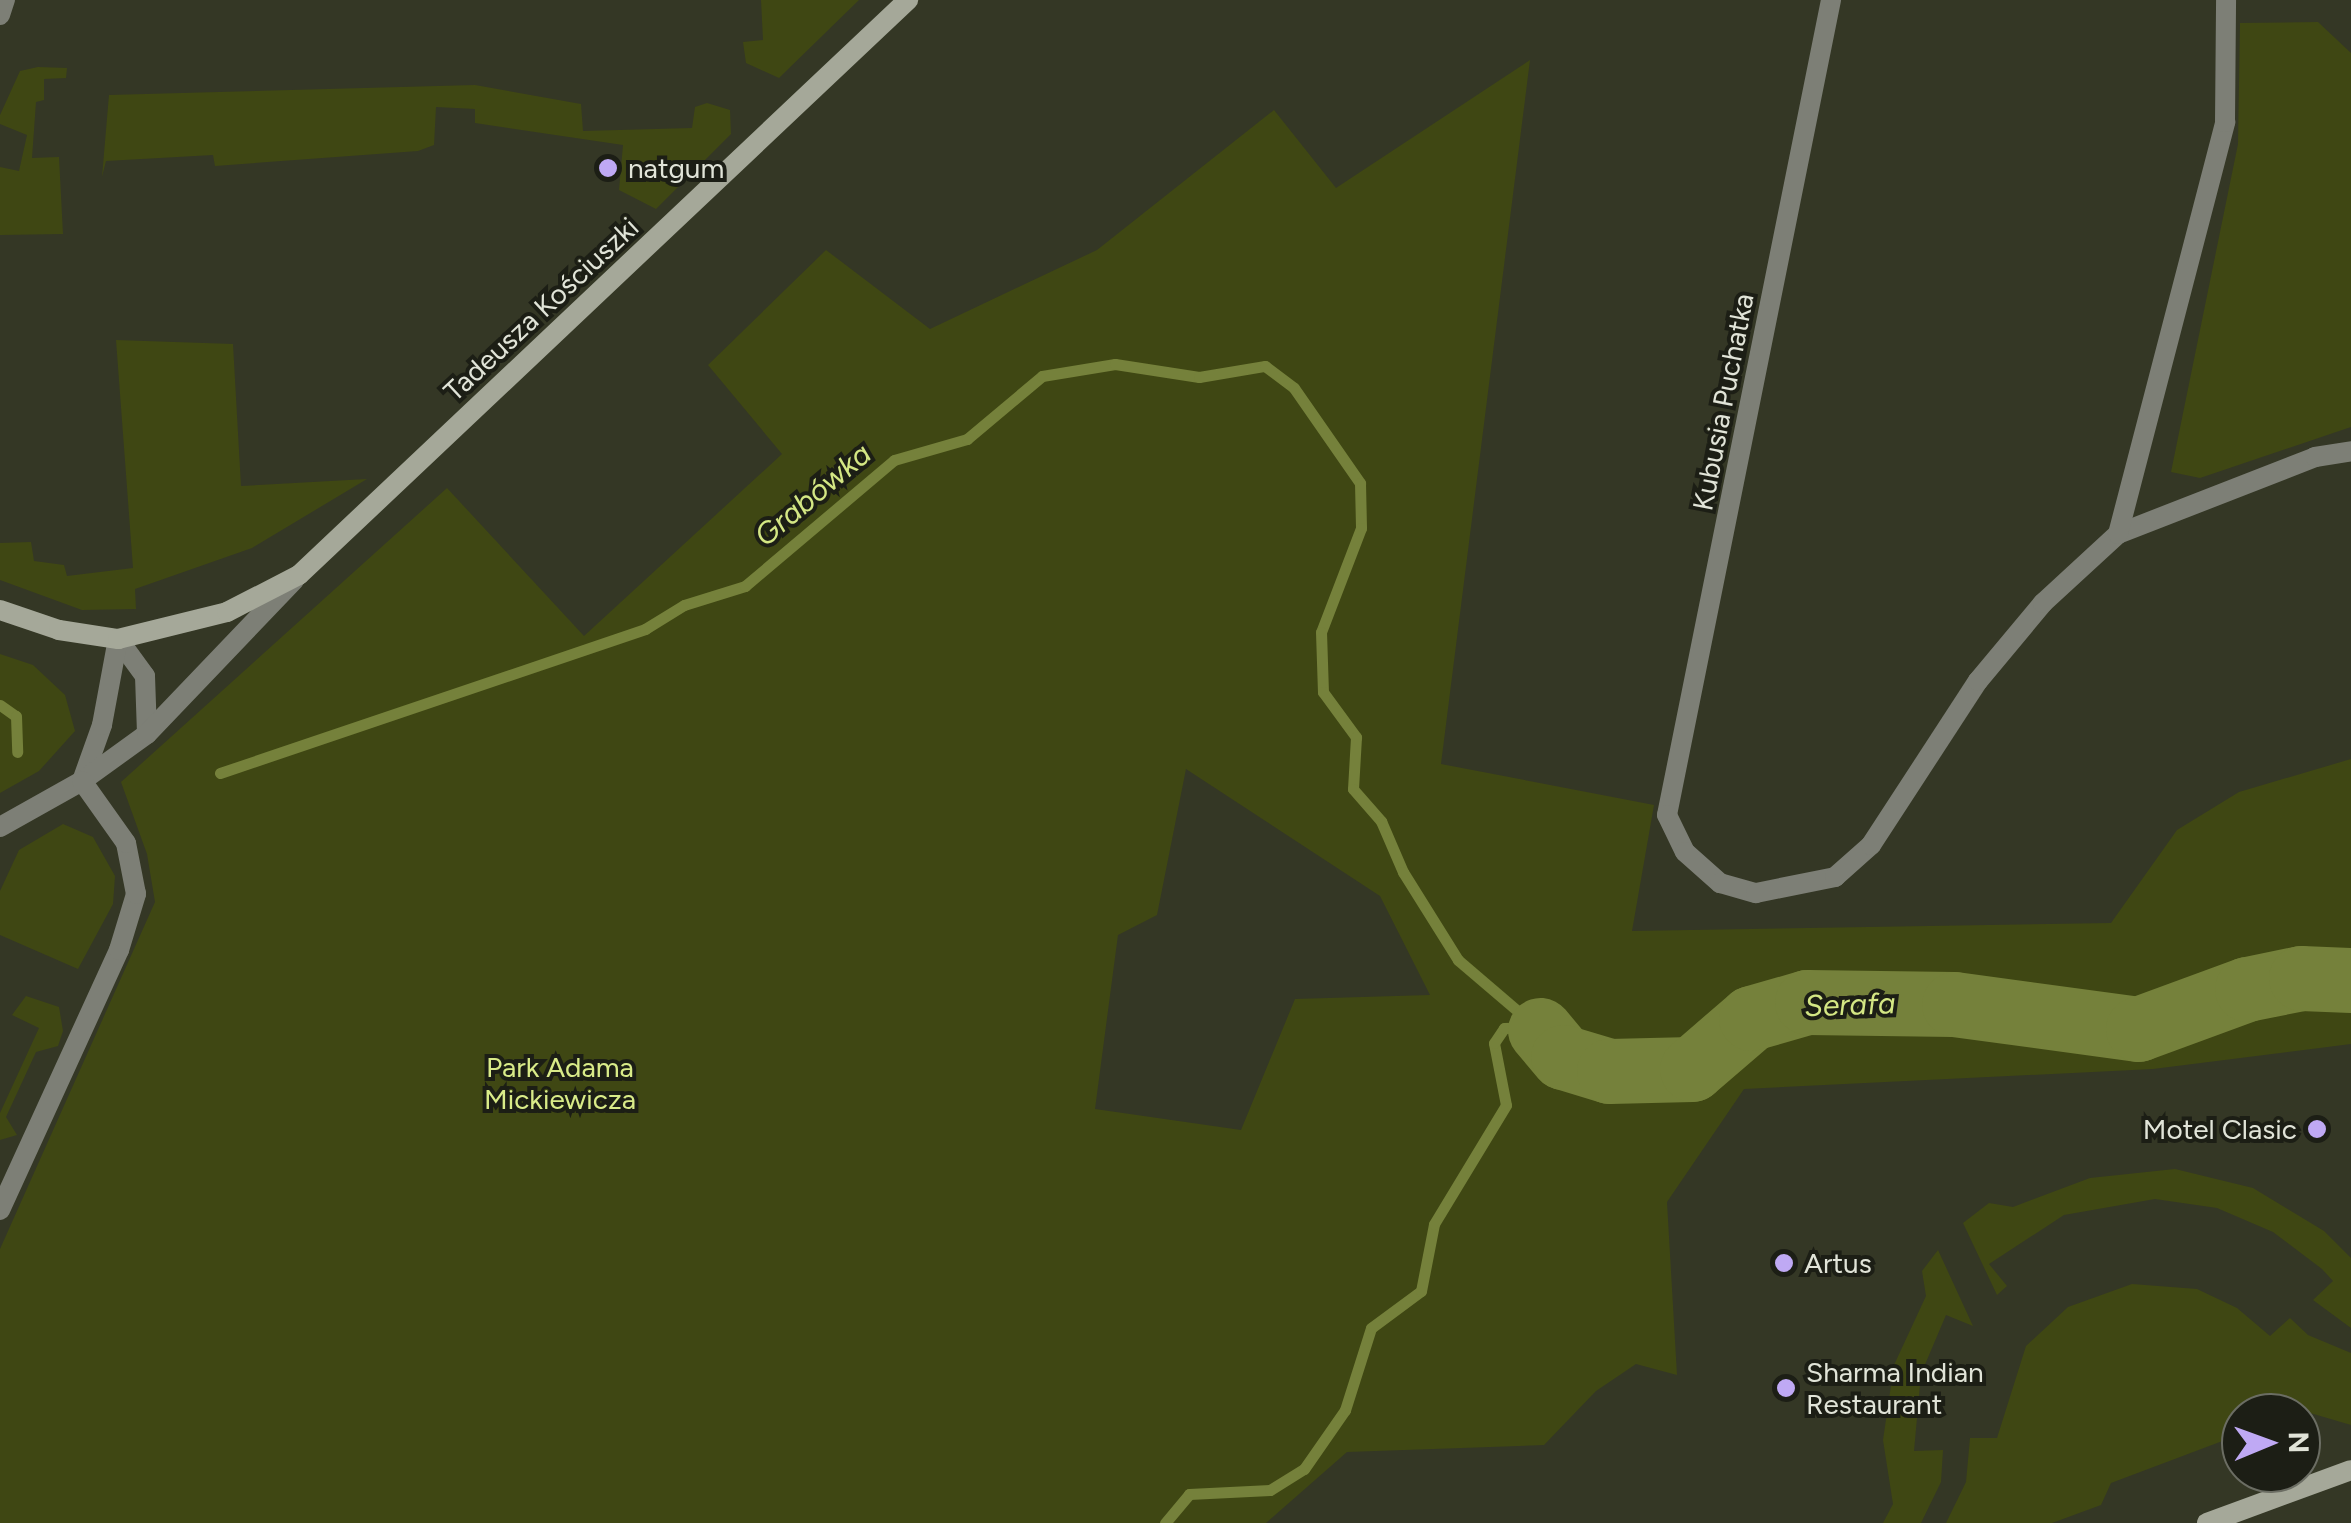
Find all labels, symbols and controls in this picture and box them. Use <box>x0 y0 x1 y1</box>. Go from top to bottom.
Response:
place label: natgum <box>628 151 724 185</box>
marker: natgum <box>597 157 619 179</box>
street label: Tadeusza Kościuszki <box>437 210 645 408</box>
street label: Kubusia Puchatka <box>1685 291 1761 513</box>
water label: Grabówka <box>748 436 878 554</box>
water label: Serafa <box>1804 985 1896 1025</box>
park label: Park Adama Mickiewicza <box>484 1050 636 1116</box>
place label: Motel Clasic <box>2143 1112 2297 1146</box>
marker: Motel Clasic <box>2306 1118 2328 1140</box>
place label: Artus <box>1804 1246 1872 1280</box>
marker: Artus <box>1773 1252 1795 1274</box>
place label: Sharma Indian Restaurant <box>1806 1355 1984 1421</box>
marker: Sharma Indian Restaurant <box>1775 1377 1797 1399</box>
north arrow <box>2221 1393 2321 1493</box>
text: N <box>2282 1431 2316 1454</box>

